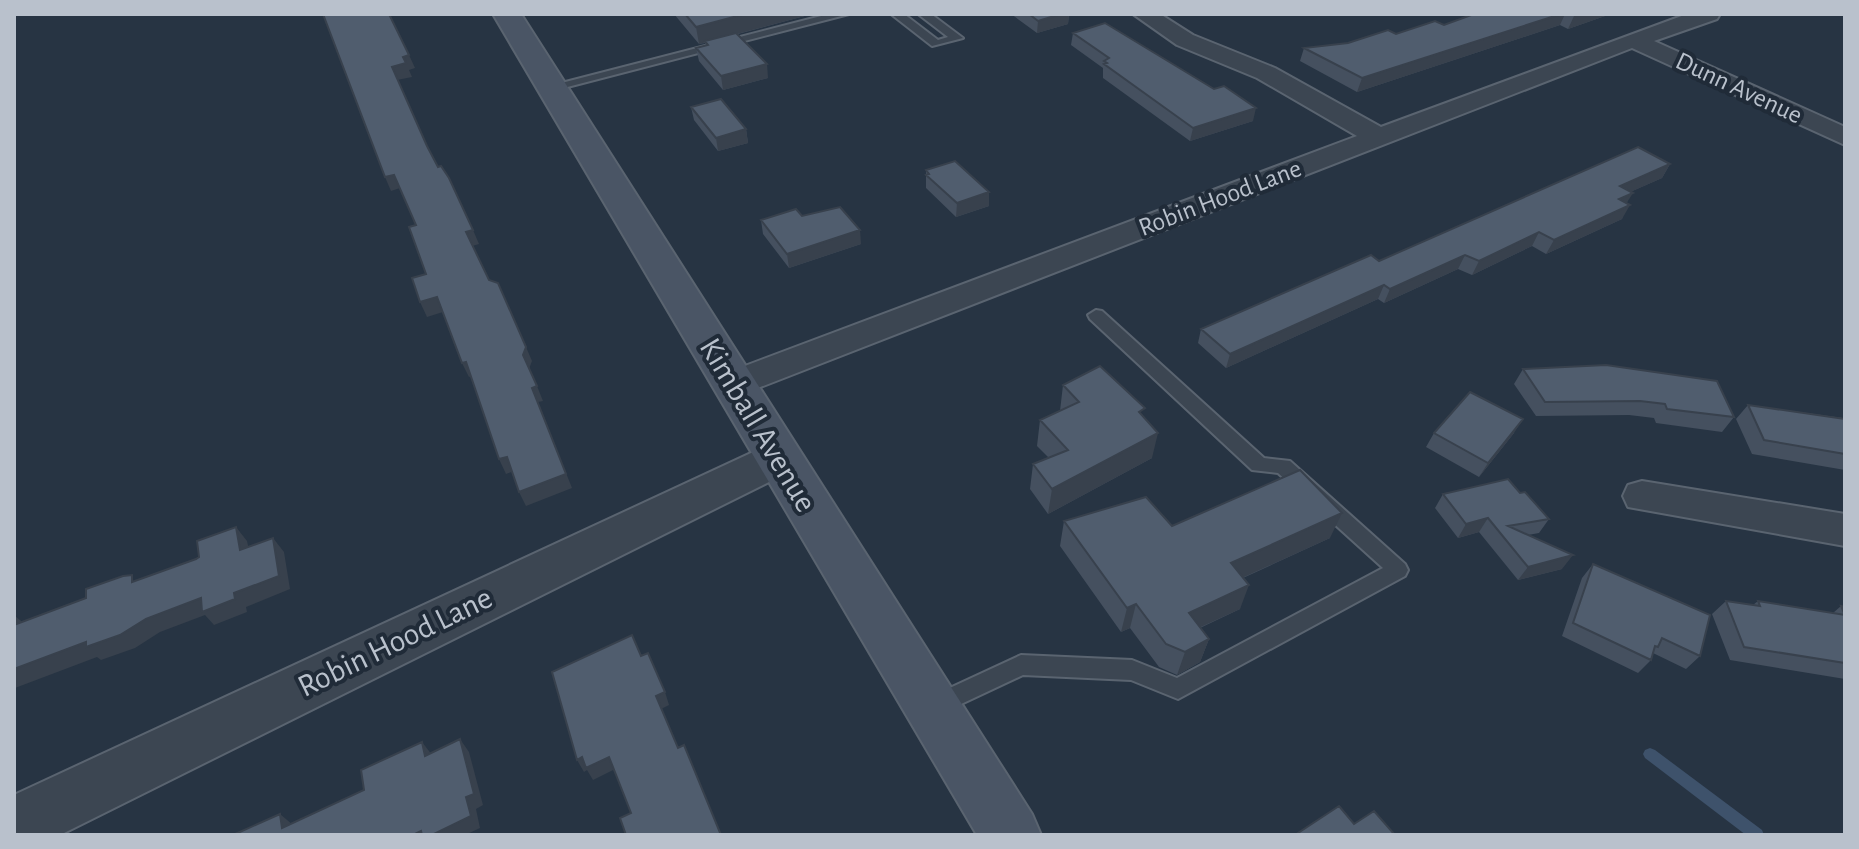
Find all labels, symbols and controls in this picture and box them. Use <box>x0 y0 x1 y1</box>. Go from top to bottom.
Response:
street label: Dunn Avenue <box>1672 47 1806 129</box>
street label: Robin Hood Lane <box>1135 155 1305 241</box>
street label: Kimball Avenue <box>694 333 822 517</box>
street label: Robin Hood Lane <box>293 581 497 703</box>

